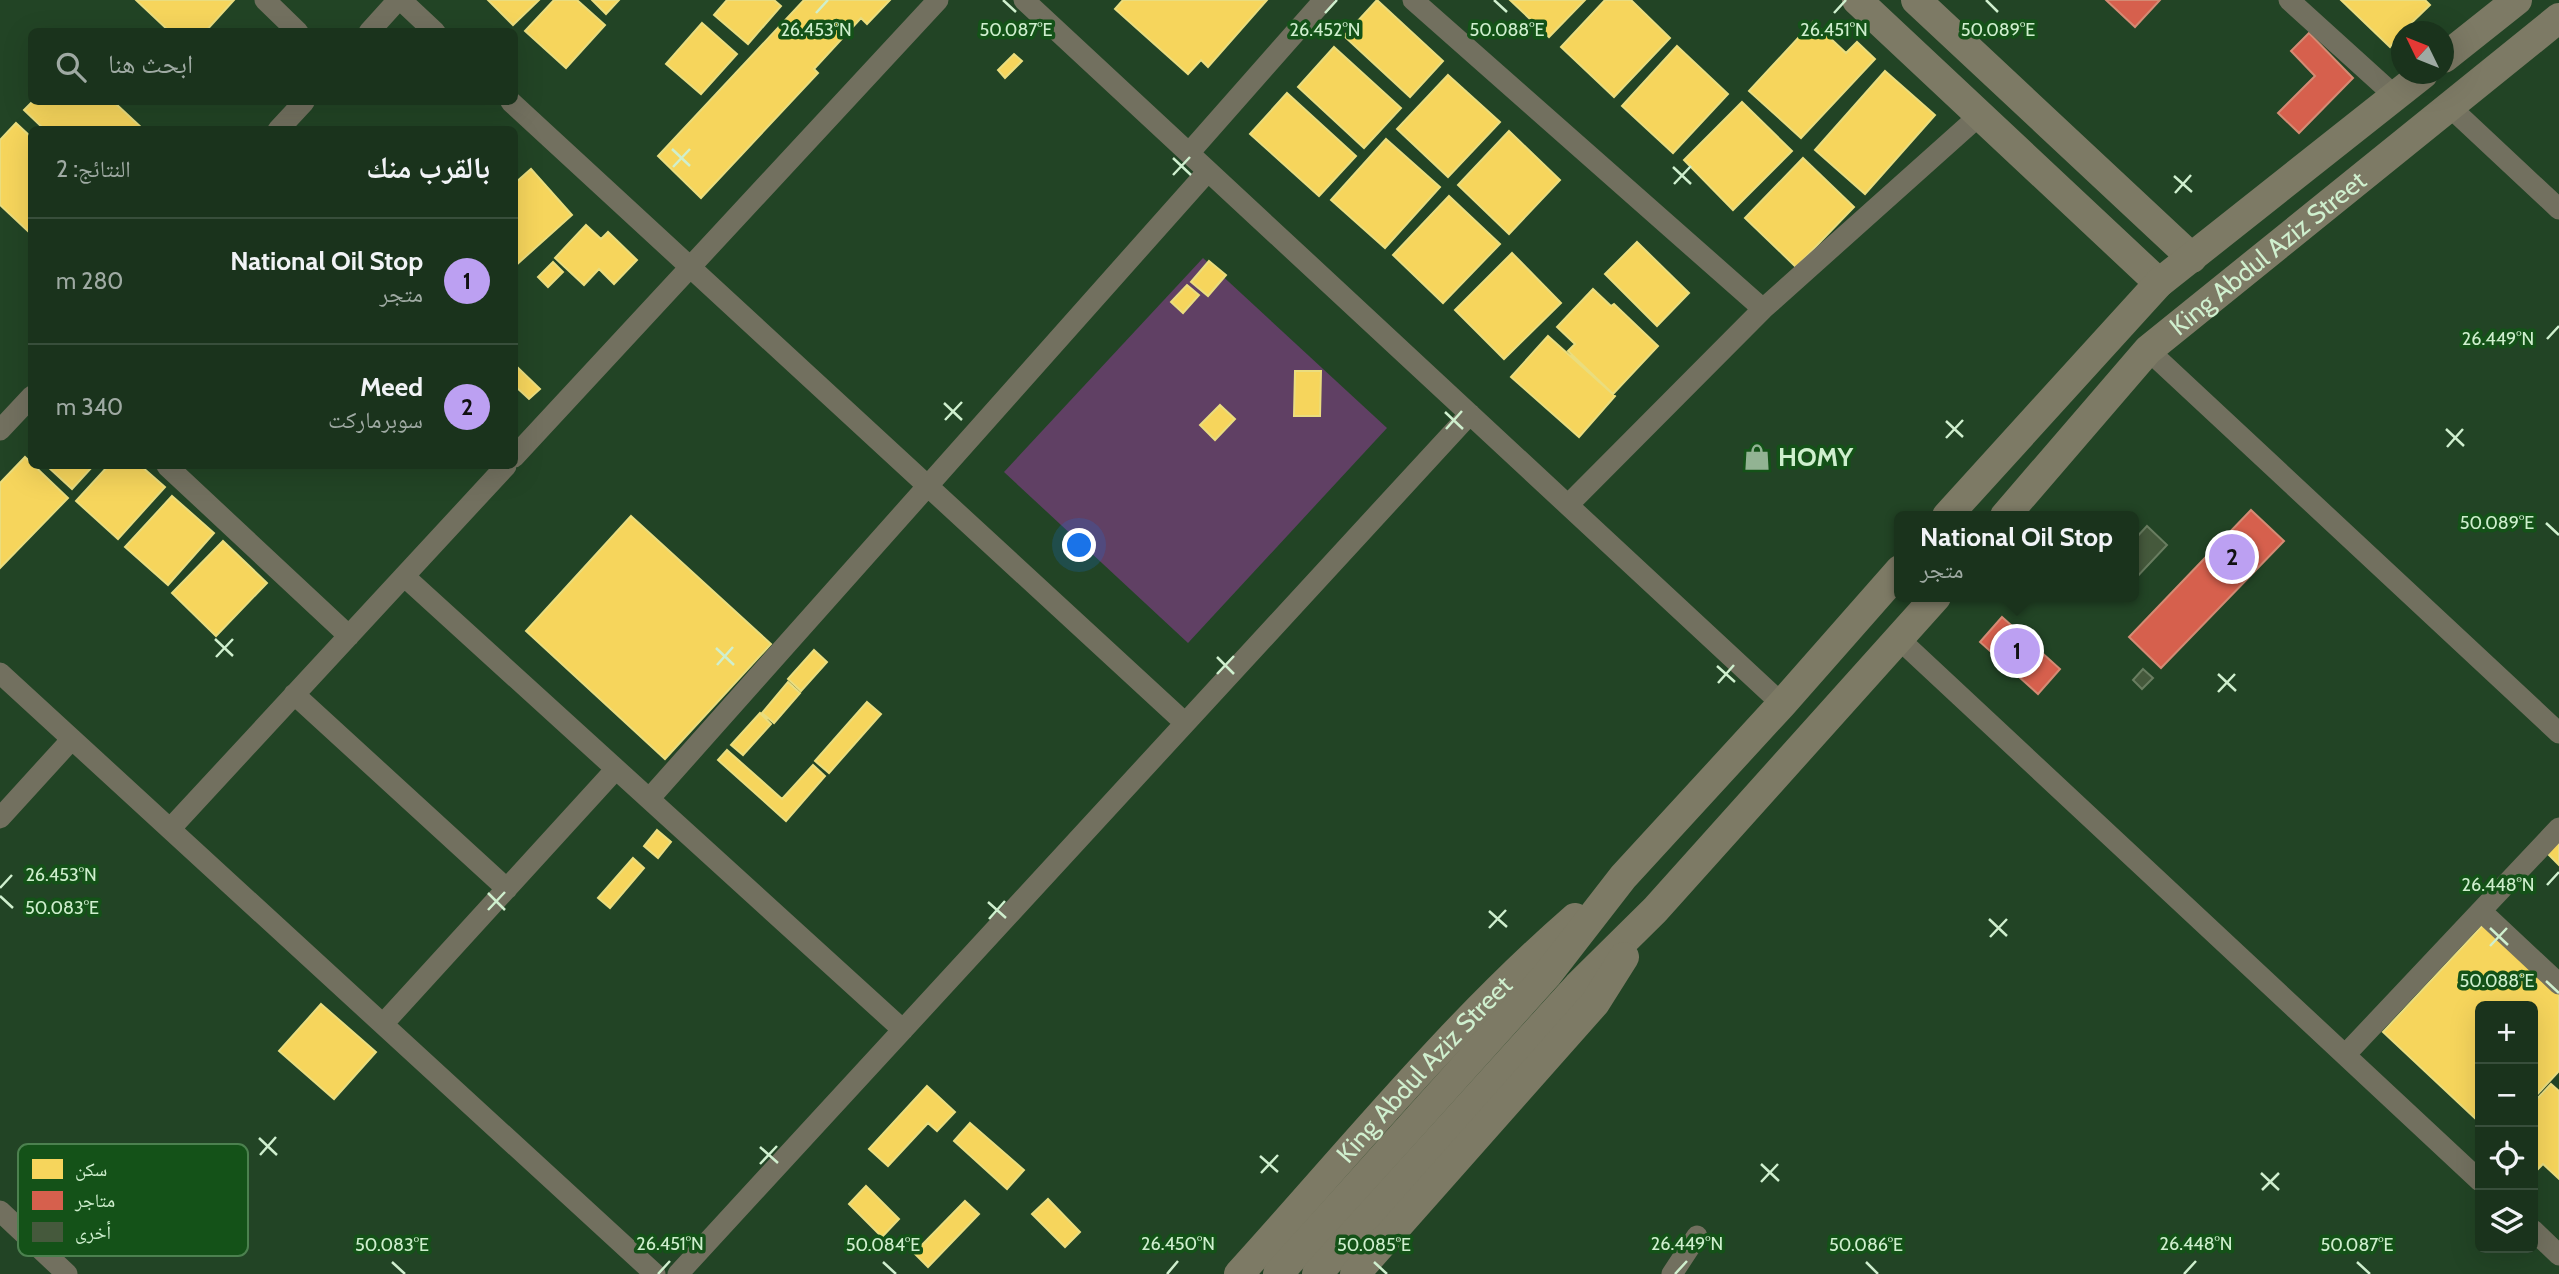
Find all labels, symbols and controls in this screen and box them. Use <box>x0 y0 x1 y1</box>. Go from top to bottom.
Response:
text: 26.453°N <box>780 19 852 41</box>
text: 50.087°E <box>979 19 1053 41</box>
text: 26.452°N <box>1290 19 1360 41</box>
text: 50.088°E <box>1469 19 1545 41</box>
text: 26.451°N <box>1800 19 1868 41</box>
text: 50.089°E <box>1961 19 2035 41</box>
north arrow <box>2391 21 2454 84</box>
search box <box>28 28 518 105</box>
icon: search <box>52 48 90 86</box>
text: ابحث هنا <box>108 48 193 80</box>
text: بالقرب منك <box>366 149 490 186</box>
text: النتائج: 2 <box>56 155 131 183</box>
street label: King Abdul Aziz Street <box>2163 164 2373 342</box>
text: National Oil Stop <box>230 245 423 277</box>
text: 280 m <box>56 267 123 295</box>
text: 1 <box>463 267 471 295</box>
text: متجر <box>380 280 423 308</box>
text: 26.449°N <box>2462 328 2534 350</box>
text: Meed <box>360 371 423 403</box>
text: 340 m <box>56 393 123 421</box>
text: 2 <box>461 393 473 421</box>
text: سوبرماركت <box>328 406 423 434</box>
place label: HOMY <box>1778 441 1854 473</box>
shop icon: HOMY <box>1742 442 1772 472</box>
popup <box>1894 511 2139 602</box>
text: 50.089°E <box>2460 512 2534 534</box>
text: National Oil Stop <box>1920 521 2113 553</box>
your location <box>1062 528 1096 562</box>
pin: 2 <box>2209 531 2255 583</box>
text: متجر <box>1920 556 1964 584</box>
pin: 1 <box>1994 625 2040 677</box>
text: 26.453°N <box>25 864 97 886</box>
text: 26.448°N <box>2461 874 2535 896</box>
text: 50.083°E <box>25 897 99 919</box>
street label: King Abdul Aziz Street <box>1329 969 1519 1169</box>
text: 50.088°E <box>2459 970 2535 992</box>
map controls <box>2475 1001 2538 1253</box>
button: + <box>2475 1001 2538 1064</box>
button: − <box>2475 1064 2538 1127</box>
button: locate <box>2475 1127 2538 1190</box>
legend <box>18 1144 248 1256</box>
text: سكن <box>75 1158 107 1181</box>
text: متاجر <box>74 1189 115 1212</box>
button: layers <box>2475 1190 2538 1253</box>
text: أخرى <box>75 1221 111 1244</box>
text: 26.451°N <box>636 1233 704 1255</box>
text: 26.450°N <box>1141 1233 1215 1255</box>
text: 26.449°N <box>1651 1233 1723 1255</box>
text: 26.448°N <box>2159 1233 2233 1255</box>
text: 50.083°E <box>355 1234 429 1256</box>
text: 50.084°E <box>846 1234 920 1256</box>
text: 50.085°E <box>1337 1234 1411 1256</box>
text: 50.086°E <box>1829 1234 1903 1256</box>
text: 50.087°E <box>2320 1234 2394 1256</box>

